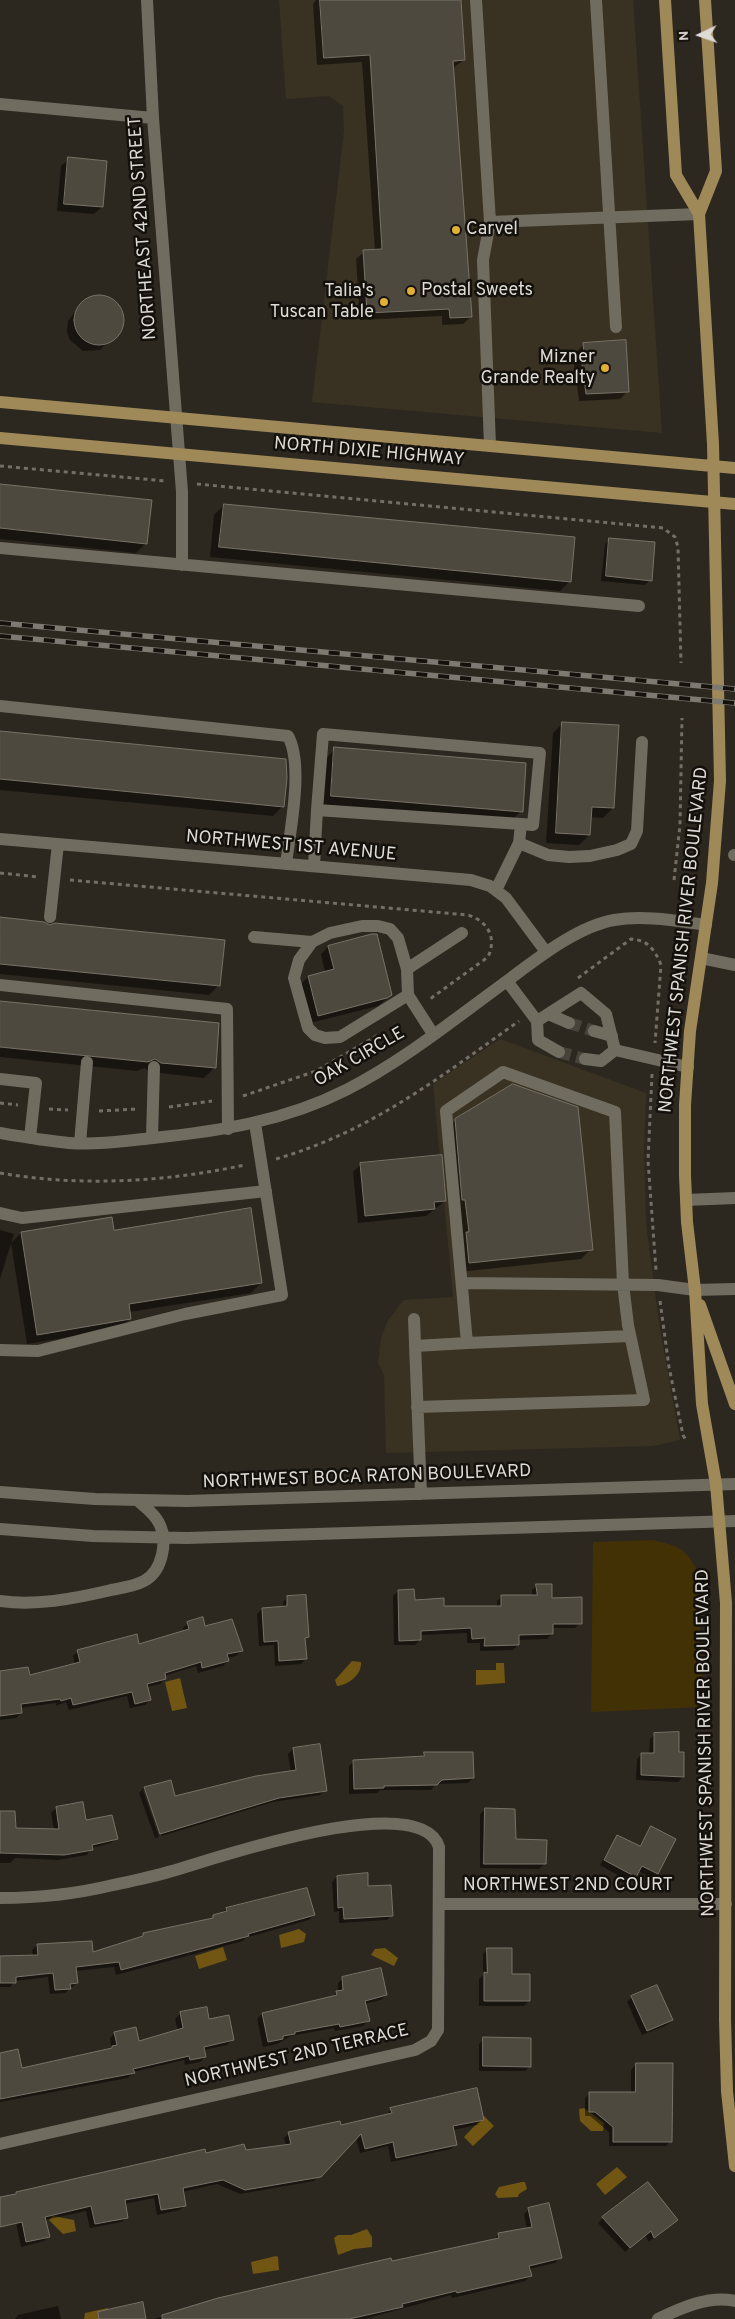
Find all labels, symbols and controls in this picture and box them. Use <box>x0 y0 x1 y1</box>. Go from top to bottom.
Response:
north arrow <box>675 10 725 60</box>
text: N <box>676 30 693 41</box>
street label: NORTHEAST 42ND STREET <box>125 115 163 341</box>
place label: Carvel <box>466 219 518 241</box>
marker: Carvel <box>450 224 462 236</box>
place label: Postal Sweets <box>421 280 533 302</box>
place label: Talia's Tuscan Table <box>270 281 374 324</box>
marker: Postal Sweets <box>405 285 417 297</box>
marker: Talia's Tuscan Table <box>378 296 390 308</box>
place label: Mizner Grande Realty <box>481 347 595 389</box>
marker: Mizner Grande Realty <box>599 362 611 374</box>
street label: NORTH DIXIE HIGHWAY <box>273 434 465 472</box>
street label: NORTHWEST SPANISH RIVER BOULEVARD <box>656 766 714 1114</box>
street label: NORTHWEST 1ST AVENUE <box>185 827 397 867</box>
street label: OAK CIRCLE <box>311 1023 409 1093</box>
street label: NORTHWEST BOCA RATON BOULEVARD <box>202 1461 532 1495</box>
street label: NORTHWEST SPANISH RIVER BOULEVARD <box>693 1569 721 1917</box>
street label: NORTHWEST 2ND COURT <box>463 1875 673 1897</box>
street label: NORTHWEST 2ND TERRACE <box>183 2021 411 2093</box>

